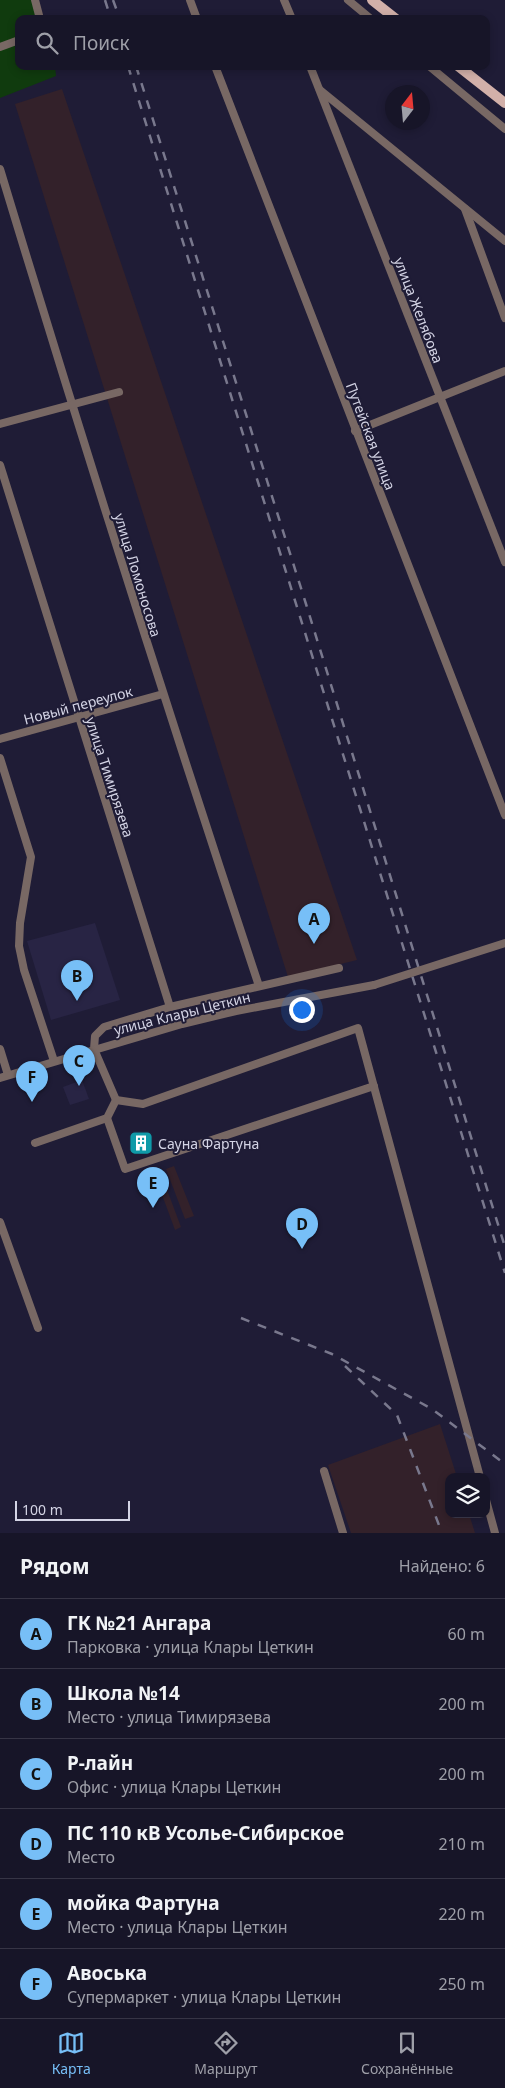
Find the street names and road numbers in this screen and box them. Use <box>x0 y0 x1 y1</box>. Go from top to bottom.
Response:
street label: улица Желябова <box>390 254 448 366</box>
street label: Путейская улица <box>342 380 400 492</box>
street label: улица Ломоносова <box>110 511 166 639</box>
street label: Новый переулок <box>21 681 135 729</box>
street label: улица Тимирязева <box>82 714 138 840</box>
street label: улица Клары Цеткин <box>112 987 252 1039</box>

